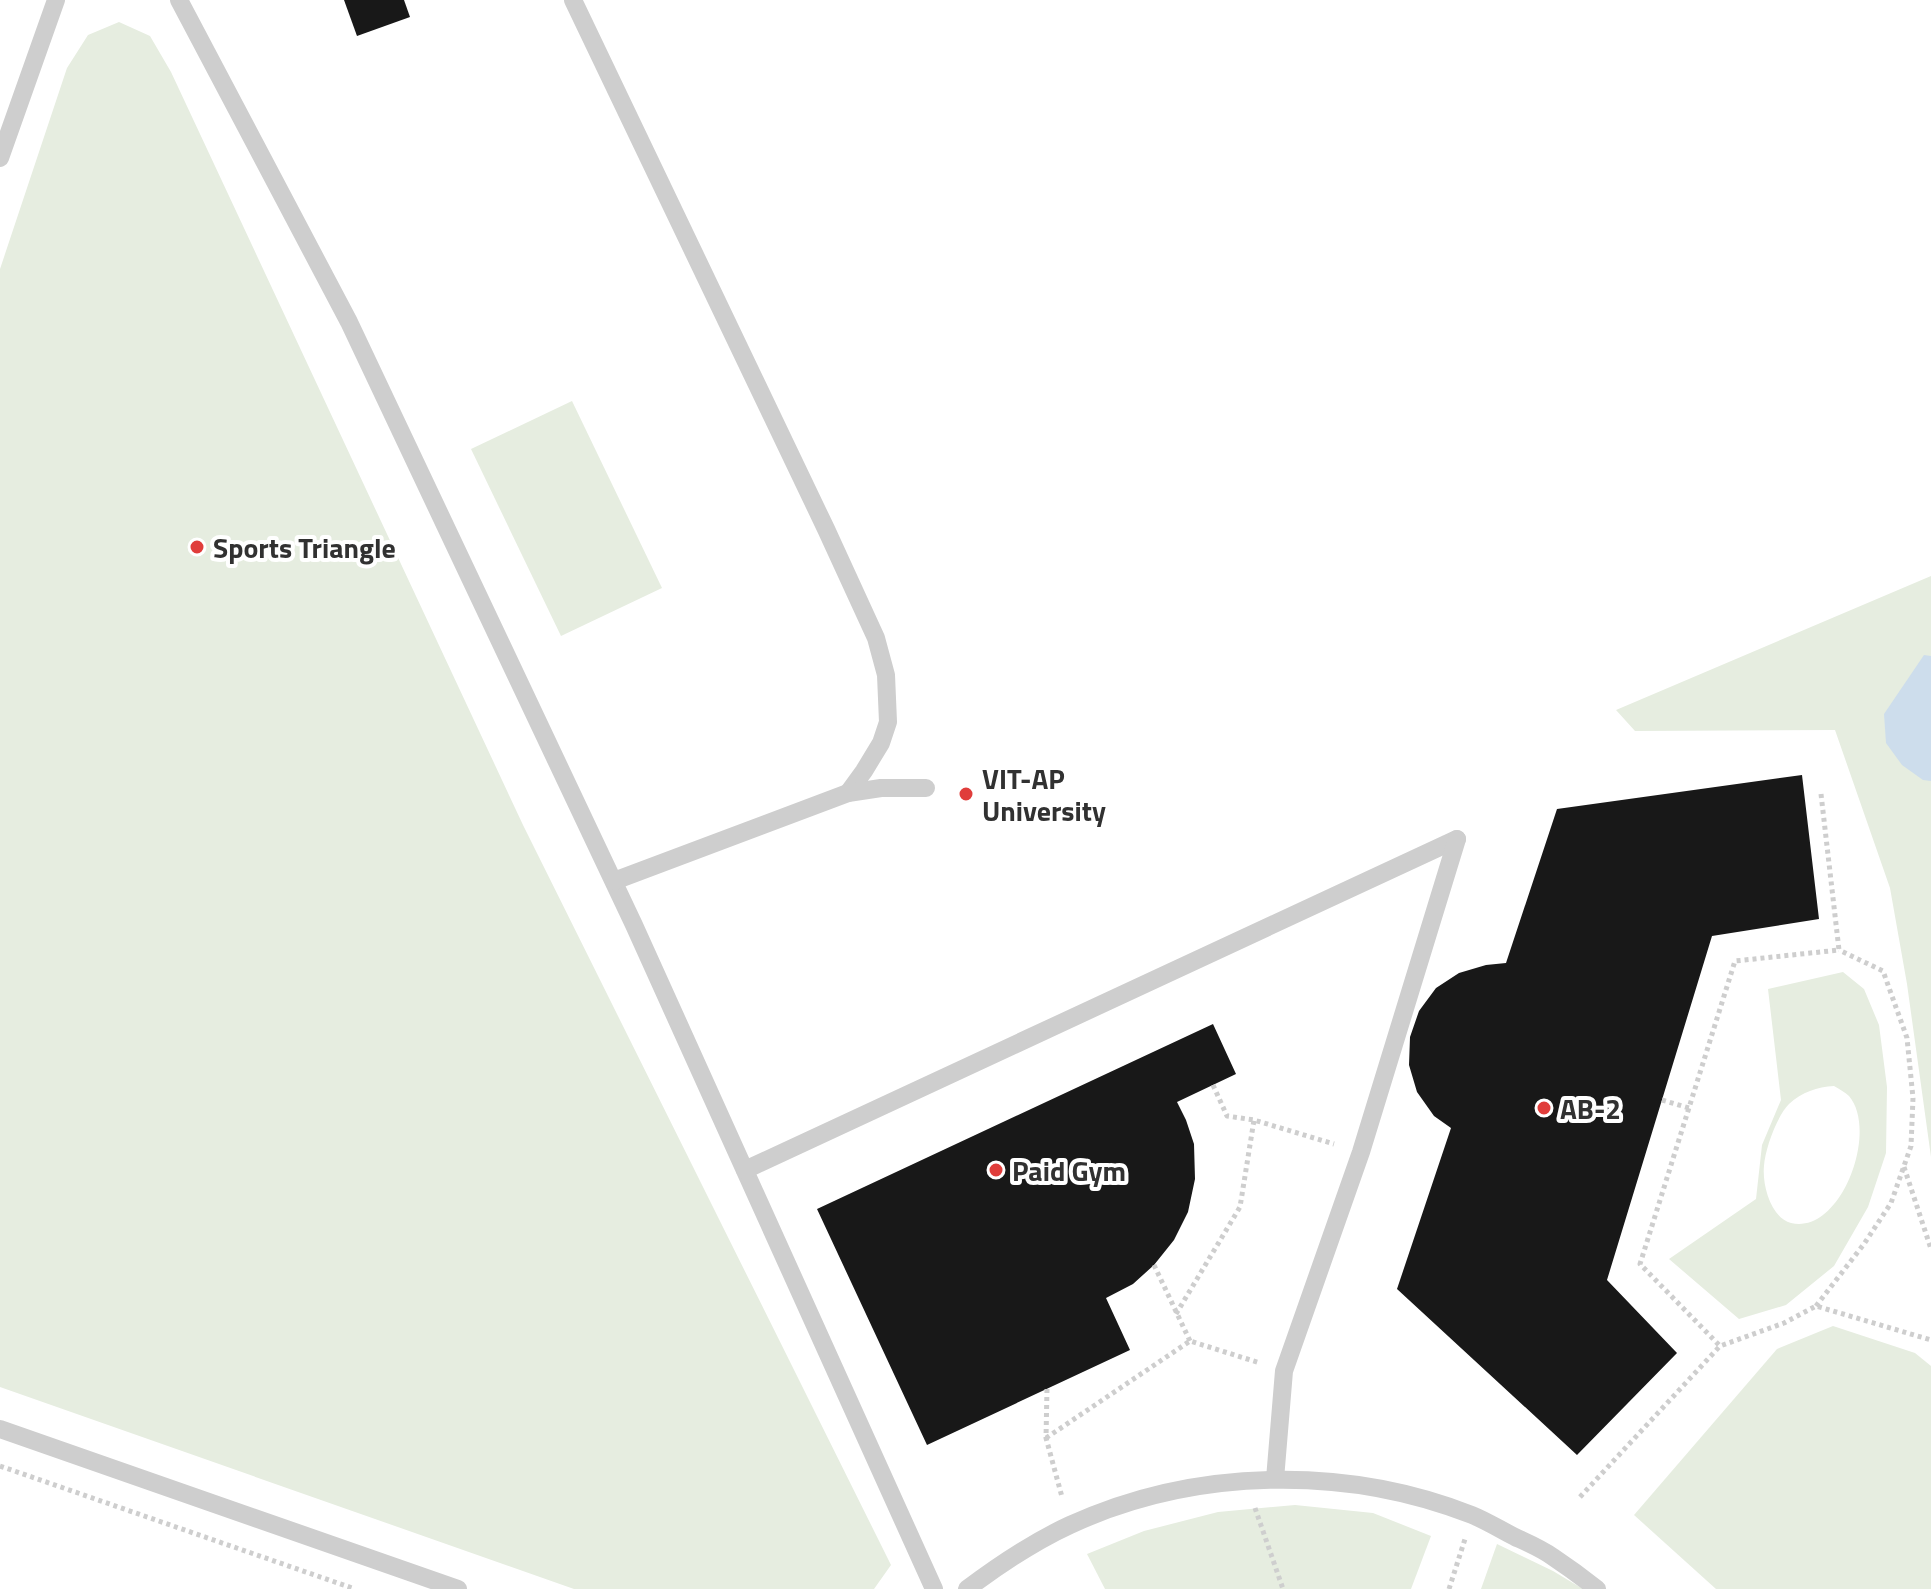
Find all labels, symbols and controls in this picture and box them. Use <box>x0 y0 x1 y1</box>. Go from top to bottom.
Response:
place label: Sports Triangle <box>213 526 396 569</box>
marker: Sports Triangle <box>188 538 206 556</box>
place label: VIT-AP University <box>982 757 1106 832</box>
marker: VIT-AP University <box>957 785 975 803</box>
place label: AB-2 <box>1560 1087 1621 1130</box>
marker: AB-2 <box>1535 1099 1553 1117</box>
place label: Paid Gym <box>1012 1149 1126 1192</box>
marker: Paid Gym <box>987 1161 1005 1179</box>

